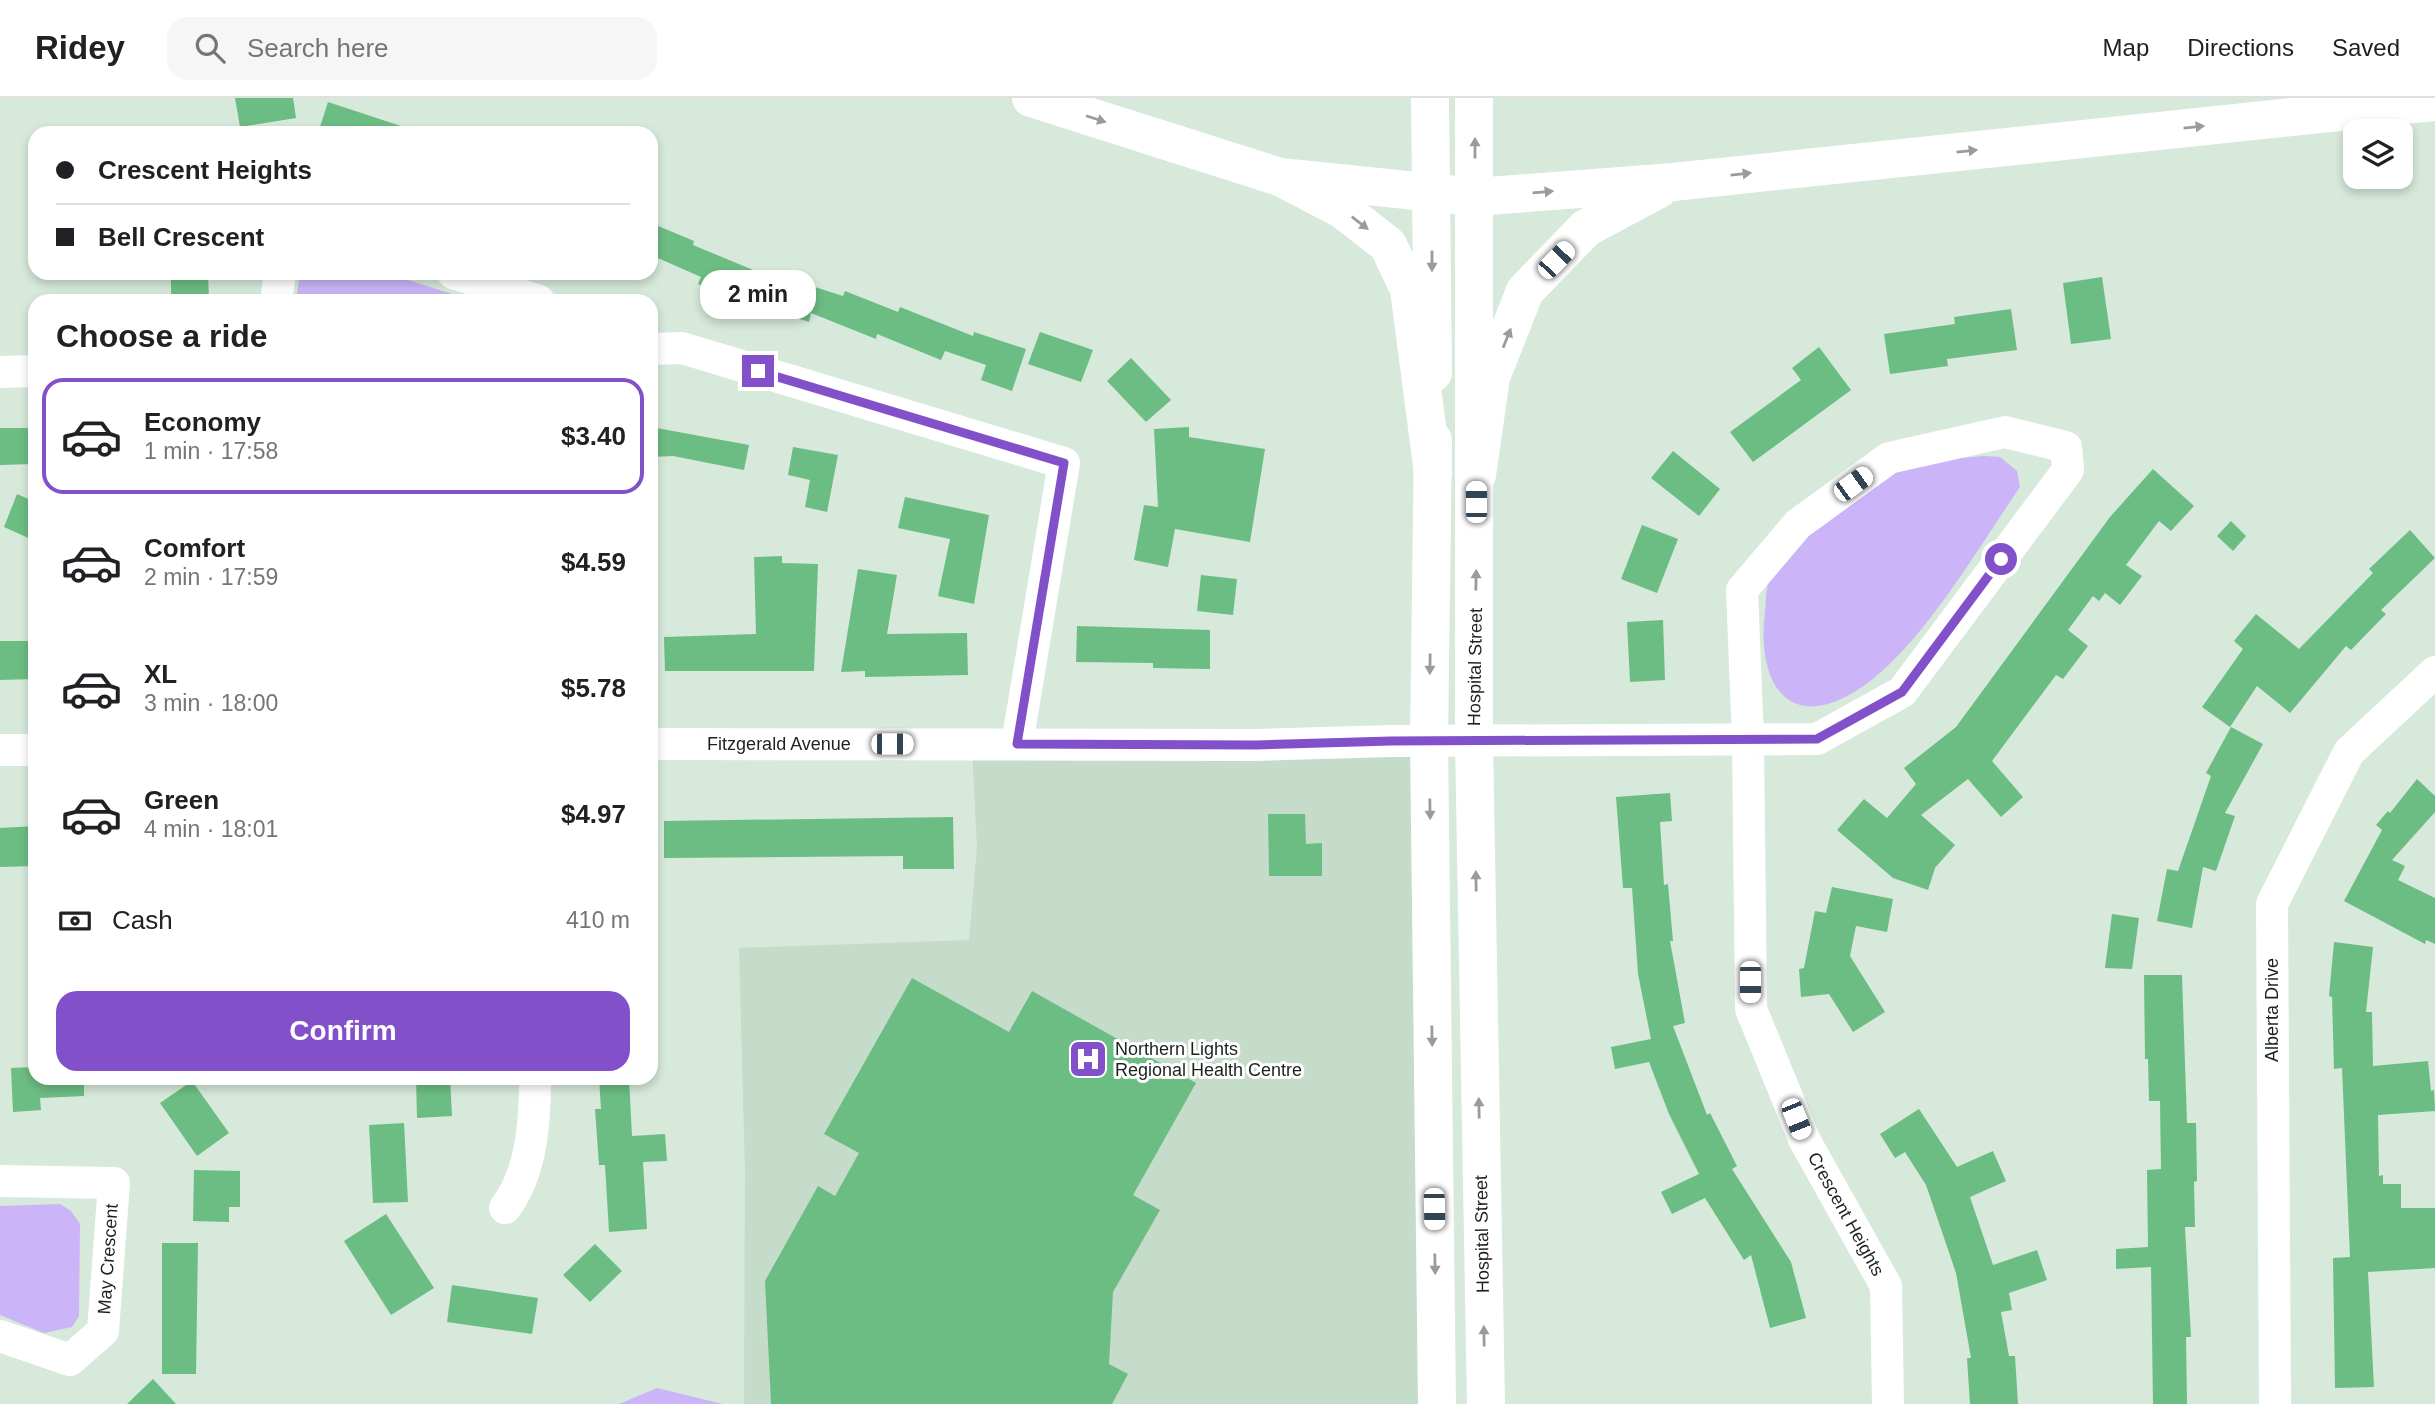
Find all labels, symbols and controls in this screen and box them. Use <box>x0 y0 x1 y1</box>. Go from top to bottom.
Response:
search box <box>167 17 657 80</box>
text: Ridey <box>35 29 125 66</box>
icon: search <box>191 29 229 67</box>
text: Search here <box>247 33 389 63</box>
text: Map <box>2103 34 2149 61</box>
text: Directions <box>2187 34 2294 61</box>
text: Saved <box>2332 34 2400 61</box>
one-way arrow <box>1086 114 1107 124</box>
map controls <box>2343 119 2413 189</box>
button: layers <box>2343 119 2413 189</box>
one-way arrow <box>2183 121 2205 132</box>
one-way arrow <box>1469 136 1481 158</box>
one-way arrow <box>1957 145 1979 156</box>
text: Crescent Heights <box>98 155 312 185</box>
one-way arrow <box>1730 169 1752 180</box>
one-way arrow <box>1532 186 1554 197</box>
one-way arrow <box>1351 216 1369 230</box>
text: Bell Crescent <box>98 222 264 252</box>
car <box>1534 238 1579 282</box>
one-way arrow <box>1426 250 1438 272</box>
callout: 2 min <box>700 270 816 318</box>
text: 2 min <box>728 281 788 307</box>
text: Choose a ride <box>56 318 268 354</box>
one-way arrow <box>1501 327 1512 348</box>
route end <box>742 355 774 387</box>
icon: car <box>60 405 123 468</box>
text: Economy <box>144 407 261 437</box>
text: $3.40 <box>561 421 626 451</box>
text: 1 min · 17:58 <box>144 438 278 464</box>
car <box>1830 463 1877 505</box>
car <box>1466 481 1487 523</box>
icon: car <box>60 531 123 594</box>
text: Comfort <box>144 533 245 563</box>
route start <box>1985 543 2017 575</box>
text: $4.59 <box>561 547 626 577</box>
text: 2 min · 17:59 <box>144 564 278 590</box>
one-way arrow <box>1470 569 1481 591</box>
street label: Hospital Street <box>1464 608 1486 726</box>
one-way arrow <box>1424 653 1436 675</box>
icon: car <box>60 657 123 720</box>
text: XL <box>144 659 177 689</box>
text: $5.78 <box>561 673 626 703</box>
text: 3 min · 18:00 <box>144 690 278 716</box>
street label: Fitzgerald Avenue <box>707 734 851 754</box>
car <box>872 734 914 755</box>
icon: car <box>60 783 123 846</box>
text: Green <box>144 785 219 815</box>
one-way arrow <box>1424 798 1436 820</box>
text: $4.97 <box>561 799 626 829</box>
text: 4 min · 18:01 <box>144 816 278 842</box>
one-way arrow <box>1470 870 1482 892</box>
icon: cash <box>56 902 94 940</box>
text: Cash <box>112 905 173 935</box>
text: 410 m <box>566 907 630 933</box>
street label: Alberta Drive <box>2262 958 2282 1062</box>
car <box>1740 961 1761 1003</box>
button: Confirm <box>56 991 630 1071</box>
one-way arrow <box>1426 1025 1438 1047</box>
hospital icon: Northern Lights Regional Health Centre <box>1067 1038 1109 1080</box>
place label: Northern Lights Regional Health Centre <box>1115 1039 1302 1080</box>
car <box>1779 1096 1814 1142</box>
one-way arrow <box>1474 1097 1485 1119</box>
street label: Crescent Heights <box>1804 1149 1888 1279</box>
street label: Hospital Street <box>1471 1175 1493 1293</box>
car <box>1424 1188 1445 1230</box>
street label: May Crescent <box>94 1203 122 1315</box>
one-way arrow <box>1429 1253 1441 1275</box>
one-way arrow <box>1479 1325 1490 1347</box>

